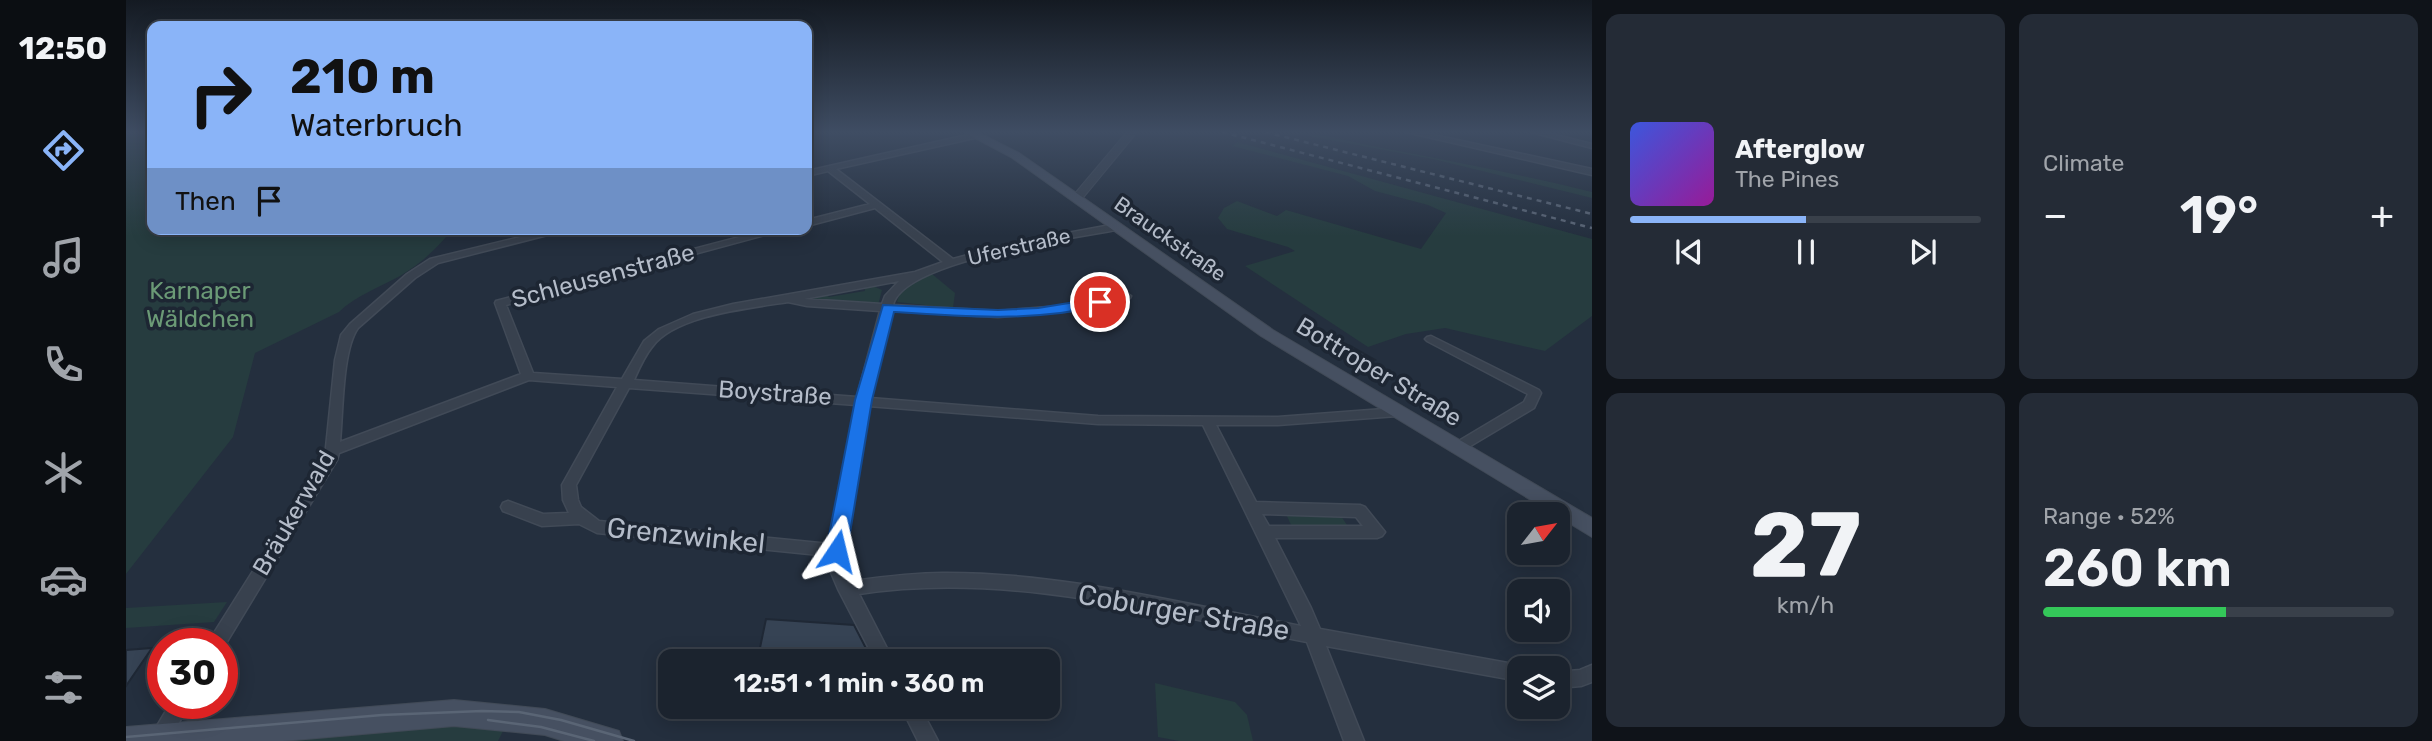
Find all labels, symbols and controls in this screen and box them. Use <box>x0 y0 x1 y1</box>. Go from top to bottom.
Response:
text: 12:50 <box>19 29 107 67</box>
text: 210 m <box>290 47 435 105</box>
icon: right <box>175 49 266 140</box>
text: Waterbruch <box>290 106 463 144</box>
icon: directions <box>39 126 88 175</box>
text: Afterglow <box>1735 134 1865 165</box>
text: Climate <box>2043 149 2124 177</box>
text: The Pines <box>1735 165 1839 193</box>
icon: arrive <box>250 182 288 220</box>
text: 19° <box>2180 184 2258 246</box>
text: Then <box>175 186 236 217</box>
street label: Brauckstraße <box>1110 191 1231 286</box>
text: − <box>2043 192 2068 238</box>
text: + <box>2370 192 2394 238</box>
street label: Uferstraße <box>965 223 1073 270</box>
icon: music <box>39 233 88 282</box>
icon: previous <box>1670 233 1708 271</box>
icon: pause <box>1787 233 1825 271</box>
icon: next <box>1904 233 1942 271</box>
street label: Schleusenstraße <box>509 238 697 314</box>
pin <box>1070 272 1130 332</box>
park label: Karnaper Wäldchen <box>146 277 254 333</box>
icon: arrive <box>1081 283 1119 321</box>
street label: Bottroper Straße <box>1291 312 1467 432</box>
icon: phone <box>39 340 88 389</box>
street label: Boystraße <box>717 375 833 411</box>
street label: Bräukerwald <box>247 446 341 580</box>
icon: climate <box>39 448 88 497</box>
text: 27 <box>1750 491 1861 599</box>
north arrow <box>1507 502 1570 565</box>
map controls <box>1507 502 1570 719</box>
text: Range · 52% <box>2043 502 2175 530</box>
street label: Grenzwinkel <box>605 511 767 560</box>
position arrow <box>800 514 874 588</box>
text: 260 km <box>2043 537 2232 599</box>
icon: car <box>39 555 88 604</box>
street label: Coburger Straße <box>1076 578 1292 647</box>
button: sound <box>1507 579 1570 642</box>
text: km/h <box>1777 591 1834 619</box>
speed limit sign: 30 <box>147 628 238 719</box>
button: layers <box>1507 656 1570 719</box>
icon: filters <box>39 663 88 712</box>
text: 12:51 · 1 min · 360 m <box>734 668 984 699</box>

